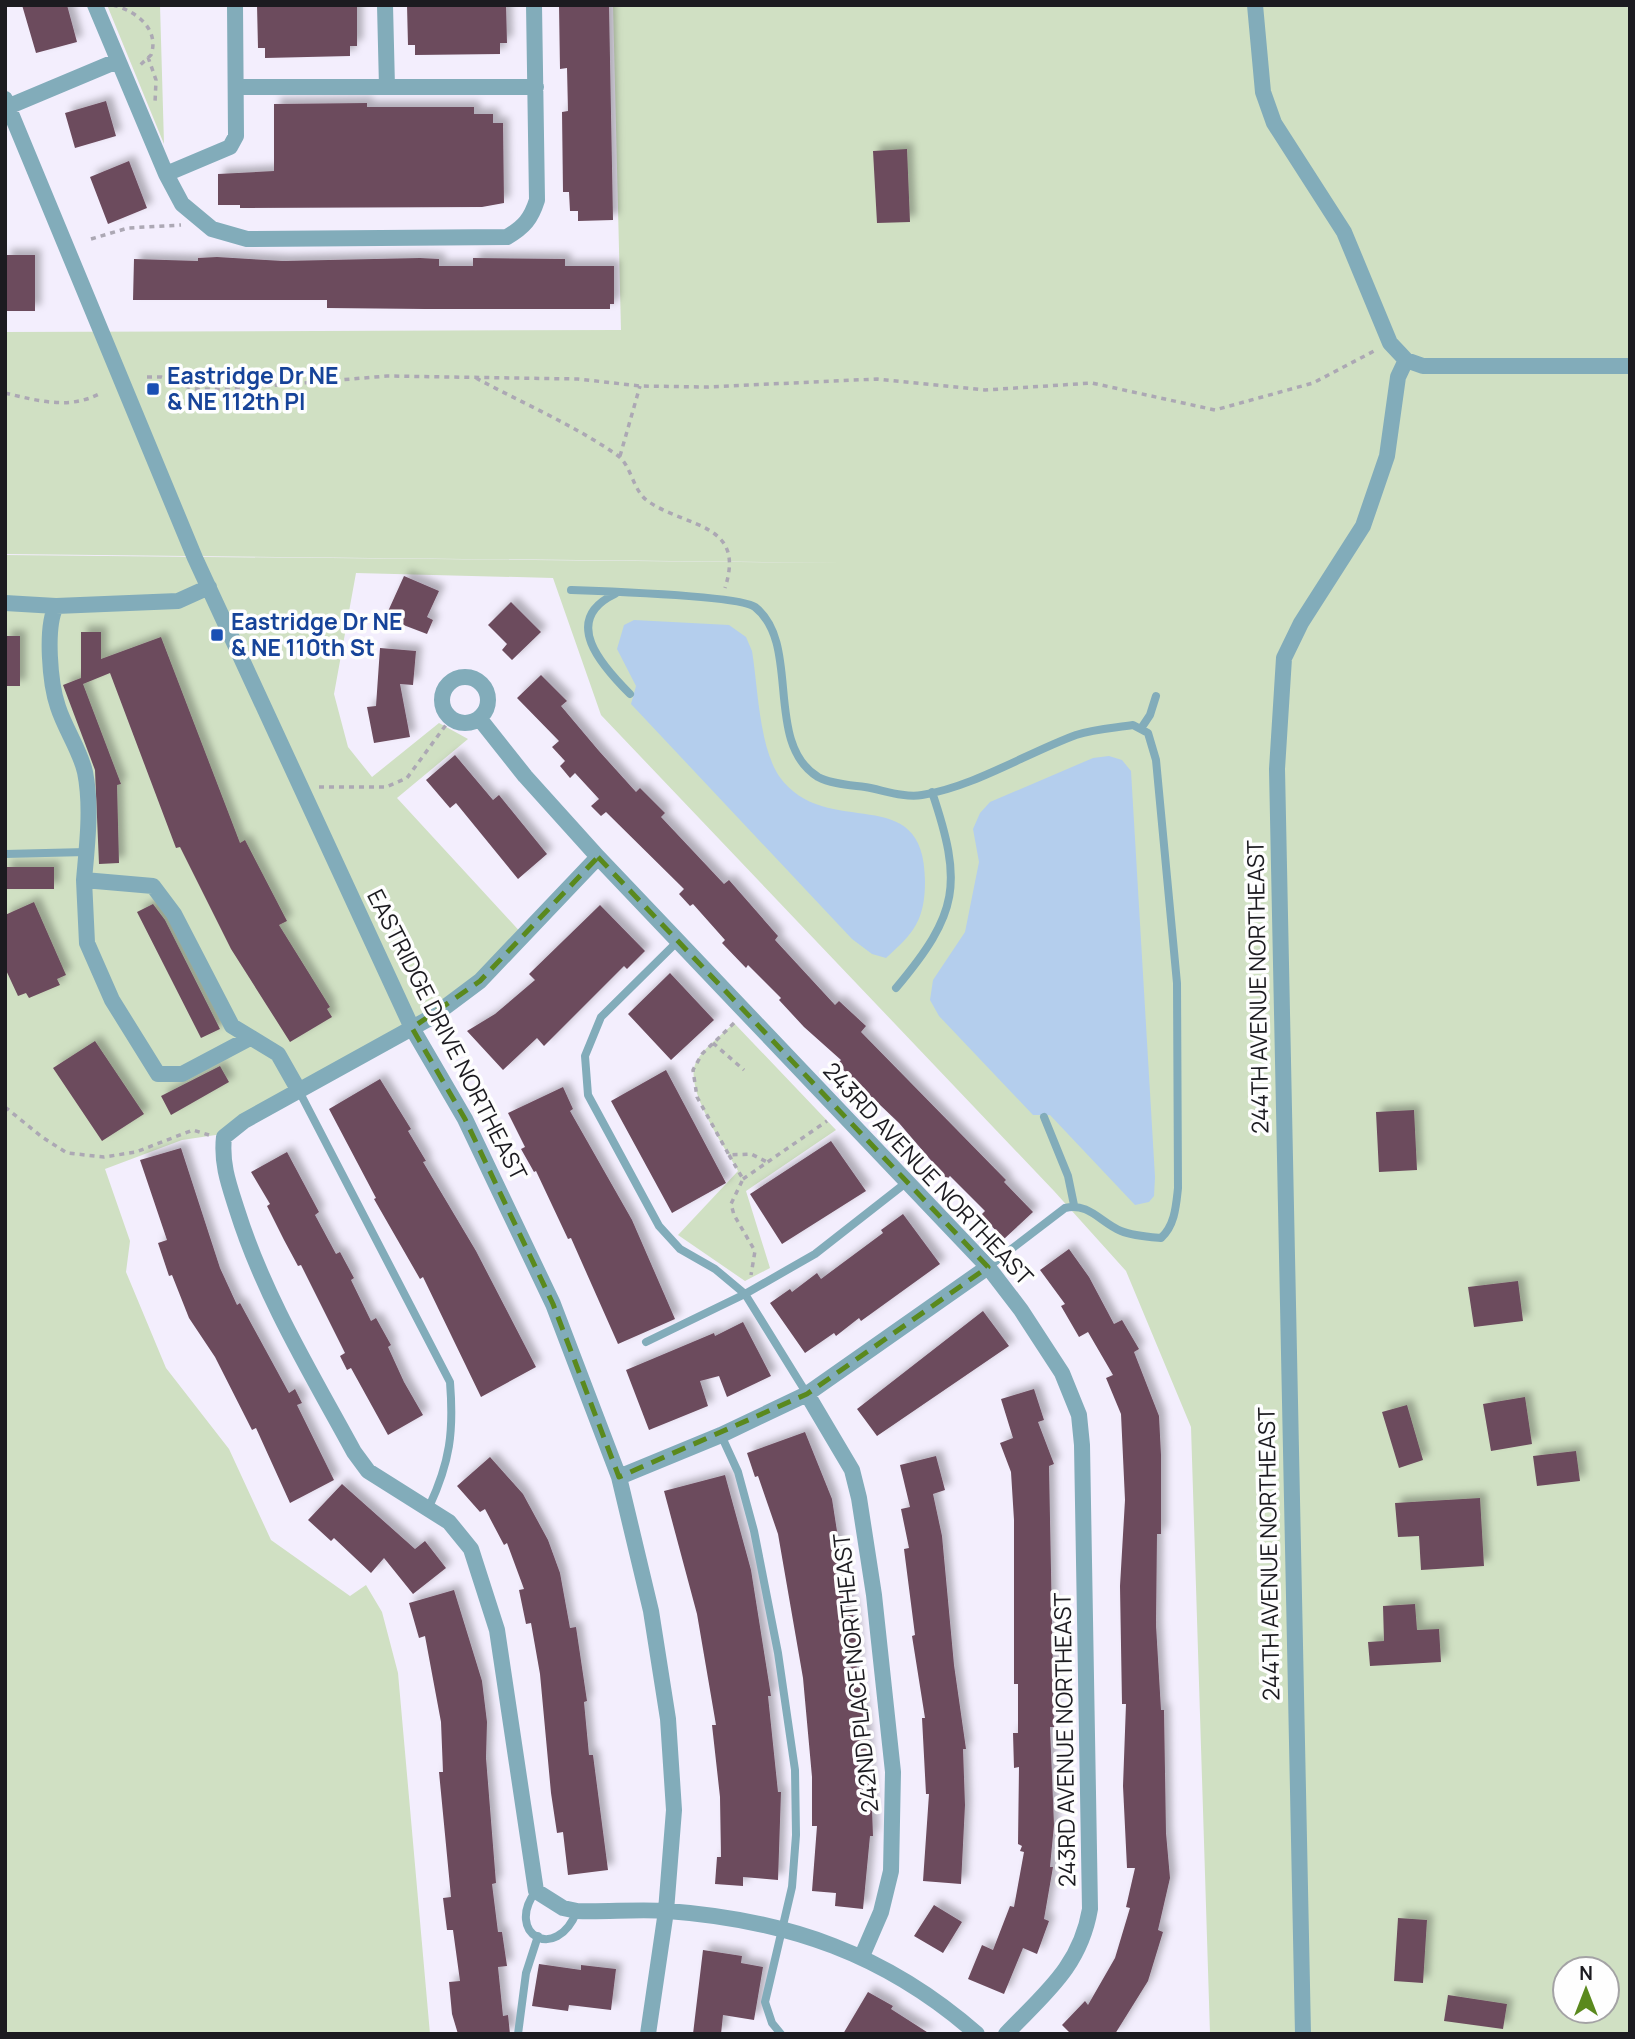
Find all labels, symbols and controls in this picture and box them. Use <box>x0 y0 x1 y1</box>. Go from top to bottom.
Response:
place label: Eastridge Dr NE & NE 112th Pl <box>167 359 338 417</box>
marker: Eastridge Dr NE & NE 112th Pl <box>145 381 161 397</box>
place label: Eastridge Dr NE & NE 110th St <box>231 605 402 663</box>
marker: Eastridge Dr NE & NE 110th St <box>209 627 225 643</box>
street label: 244TH AVENUE NORTHEAST <box>1238 840 1276 1134</box>
street label: EASTRIDGE DRIVE NORTHEAST <box>360 884 536 1186</box>
street label: 243RD AVENUE NORTHEAST <box>817 1055 1041 1292</box>
street label: 244TH AVENUE NORTHEAST <box>1249 1407 1287 1701</box>
street label: 242ND PLACE NORTHEAST <box>824 1532 886 1814</box>
street label: 243RD AVENUE NORTHEAST <box>1045 1592 1083 1888</box>
north arrow <box>1551 1955 1621 2025</box>
text: N <box>1579 1960 1593 1986</box>

